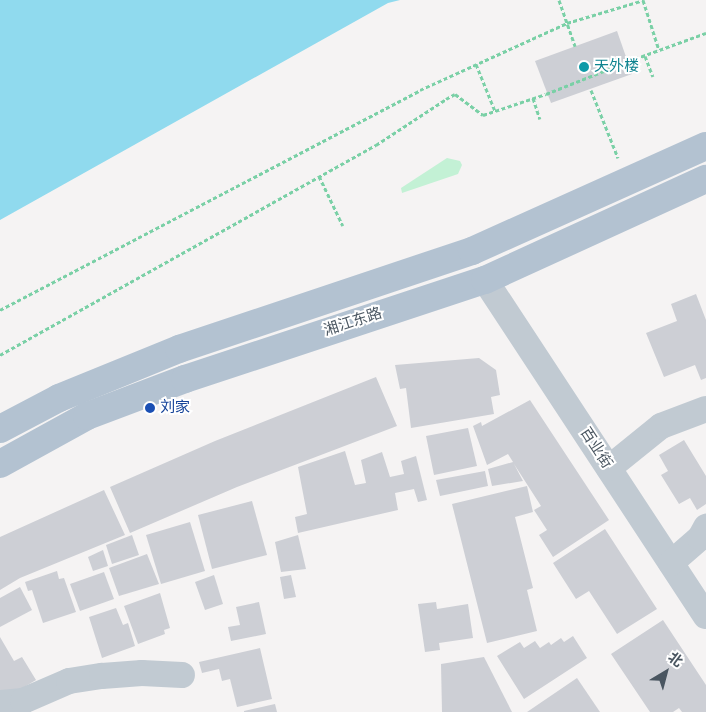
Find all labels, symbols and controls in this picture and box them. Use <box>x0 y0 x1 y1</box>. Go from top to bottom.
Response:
place label: 天外楼 <box>594 58 639 76</box>
marker: 天外楼 <box>578 61 590 73</box>
street label: 湘江东路 <box>322 304 384 340</box>
place label: 刘家 <box>160 399 190 417</box>
marker: 刘家 <box>144 402 156 414</box>
street label: 百业街 <box>576 424 616 472</box>
north arrow <box>641 647 691 697</box>
text: 北 <box>665 649 686 671</box>

